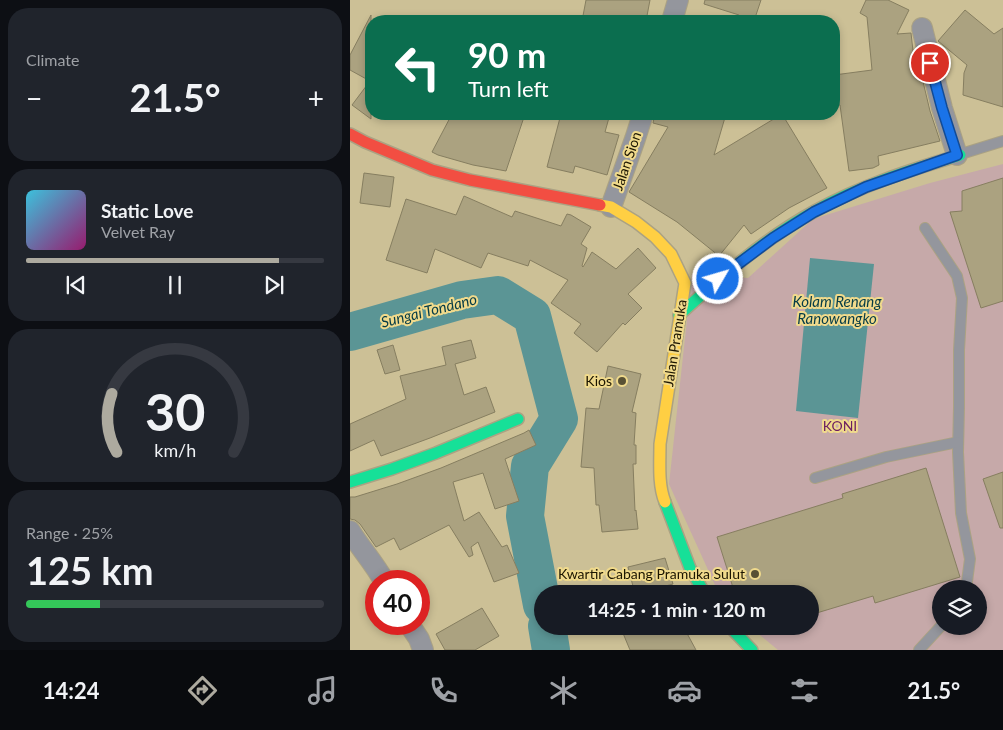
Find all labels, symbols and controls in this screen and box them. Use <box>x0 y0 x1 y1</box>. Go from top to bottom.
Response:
text: 90 m <box>468 33 546 75</box>
icon: left <box>385 35 450 100</box>
pin <box>909 42 951 84</box>
icon: arrive <box>916 49 944 77</box>
text: Climate <box>26 50 79 69</box>
text: 21.5° <box>130 74 220 120</box>
text: Turn left <box>468 75 549 102</box>
text: − <box>26 81 42 115</box>
text: + <box>308 81 324 115</box>
street label: Jalan Sion <box>609 129 644 192</box>
text: Static Love <box>101 199 193 222</box>
text: Velvet Ray <box>101 222 175 241</box>
position arrow <box>691 252 743 304</box>
icon: previous <box>62 271 90 299</box>
icon: pause <box>161 271 189 299</box>
icon: next <box>260 271 288 299</box>
water label: Sungai Tondano <box>379 289 479 331</box>
water label: Kolam Renang Ranowangko <box>792 292 882 327</box>
street label: Jalan Pramuka <box>659 298 690 388</box>
place label: Kios <box>585 372 612 389</box>
marker: Kios <box>616 375 628 387</box>
text: 30 <box>145 380 205 442</box>
park label: KONI <box>823 417 857 434</box>
text: km/h <box>154 439 196 461</box>
text: Range · 25% <box>26 523 113 542</box>
text: 125 km <box>26 547 154 593</box>
place label: Kwartir Cabang Pramuka Sulut <box>558 565 745 582</box>
marker: Kwartir Cabang Pramuka Sulut <box>749 568 761 580</box>
speed limit sign: 40 <box>365 570 430 635</box>
map controls <box>932 580 987 635</box>
button: layers <box>932 580 987 635</box>
text: 14:25 · 1 min · 120 m <box>587 598 766 621</box>
icon: directions <box>185 673 220 708</box>
icon: music <box>305 673 340 708</box>
icon: phone <box>426 673 461 708</box>
icon: climate <box>546 673 581 708</box>
icon: car <box>667 673 702 708</box>
icon: filters <box>787 673 822 708</box>
text: 14:24 <box>43 677 99 704</box>
text: 21.5° <box>908 677 960 704</box>

